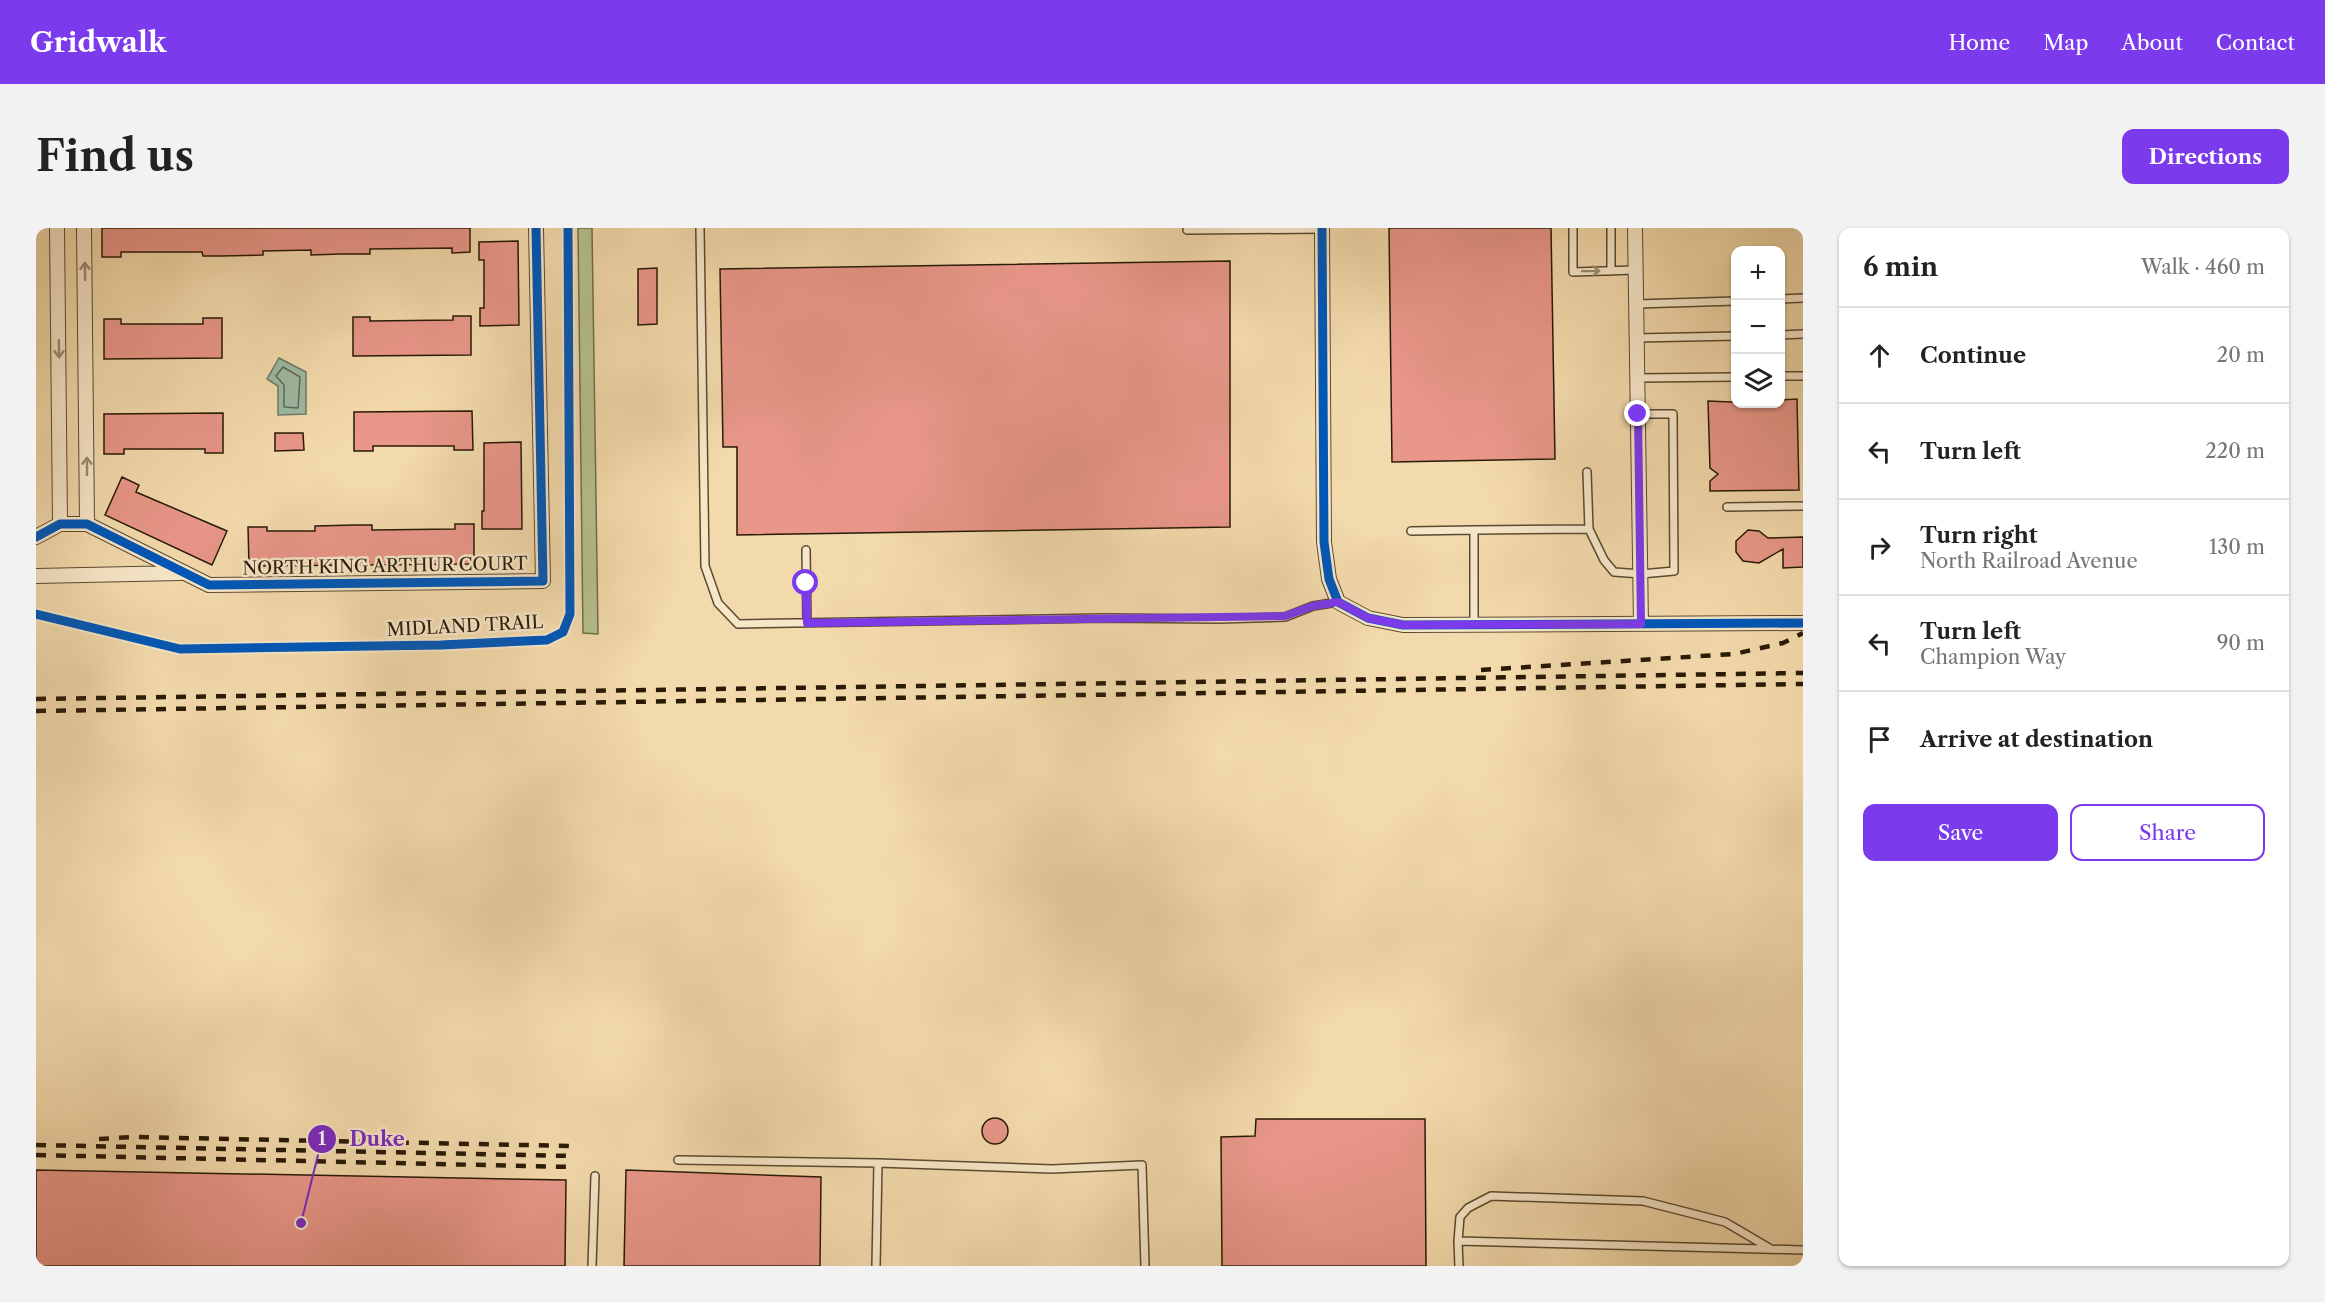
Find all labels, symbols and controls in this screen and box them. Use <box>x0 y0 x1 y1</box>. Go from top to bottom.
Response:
text: Gridwalk <box>30 25 166 59</box>
text: Home <box>1949 30 2010 55</box>
text: Map <box>2043 30 2088 55</box>
text: About <box>2121 30 2183 55</box>
text: Contact <box>2216 30 2295 55</box>
button: Directions <box>2122 129 2289 184</box>
text: Find us <box>36 130 194 182</box>
map controls <box>1731 246 1785 408</box>
button: + <box>1731 246 1785 300</box>
text: 6 min <box>1863 251 1938 283</box>
text: Walk · 460 m <box>2141 255 2265 279</box>
one-way arrow <box>79 261 91 281</box>
one-way arrow <box>1581 265 1601 277</box>
button: − <box>1731 300 1785 354</box>
one-way arrow <box>53 339 65 359</box>
icon: ahead <box>1863 339 1896 372</box>
text: Continue <box>1920 342 2026 369</box>
text: 20 m <box>2217 343 2265 367</box>
button: layers <box>1731 354 1785 408</box>
route end <box>1624 400 1650 426</box>
icon: left <box>1863 435 1896 468</box>
text: Turn left <box>1920 438 2021 465</box>
text: 220 m <box>2205 439 2265 463</box>
one-way arrow <box>81 456 93 476</box>
text: Turn right <box>1920 522 2038 549</box>
icon: right <box>1863 531 1896 564</box>
text: 130 m <box>2209 535 2265 559</box>
text: North Railroad Avenue <box>1920 549 2138 573</box>
street label: NORTH KING ARTHUR COURT <box>242 553 528 579</box>
route start <box>792 569 818 595</box>
street label: MIDLAND TRAIL <box>386 611 544 641</box>
text: Turn left <box>1920 618 2021 645</box>
icon: left <box>1863 627 1896 660</box>
text: 90 m <box>2217 631 2265 655</box>
text: Champion Way <box>1920 645 2066 669</box>
icon: arrive <box>1863 723 1896 756</box>
text: Arrive at destination <box>1920 726 2153 753</box>
button: Save <box>1863 804 2058 861</box>
button: Share <box>2070 804 2265 861</box>
callout: Duke <box>307 1120 416 1158</box>
text: Duke <box>349 1127 405 1151</box>
text: 1 <box>318 1128 326 1150</box>

